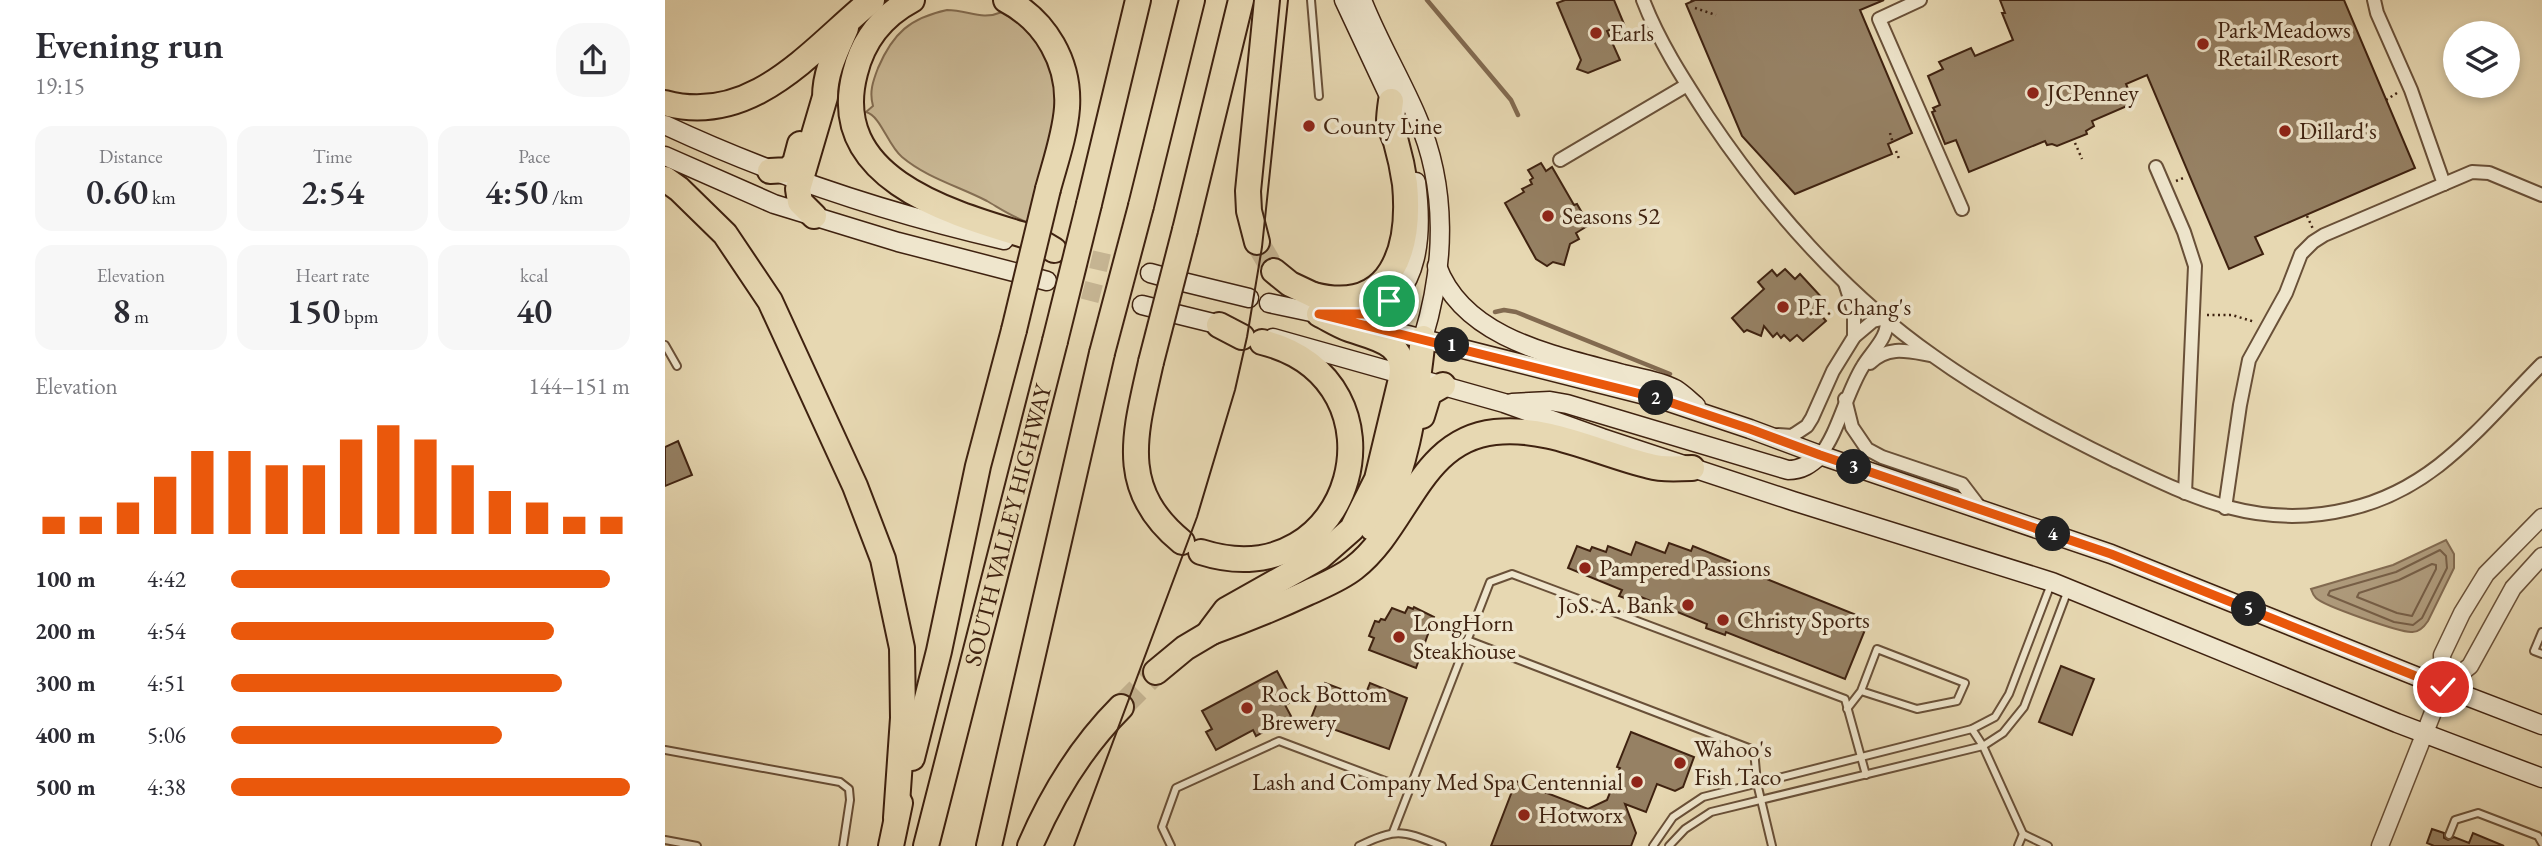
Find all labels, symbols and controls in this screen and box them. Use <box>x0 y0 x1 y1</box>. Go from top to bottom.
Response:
place label: Park Meadows Retail Resort <box>2217 14 2351 73</box>
place label: Earls <box>1610 17 1654 48</box>
text: Evening run <box>35 20 224 69</box>
map controls <box>2443 21 2520 98</box>
button: layers <box>2443 21 2520 98</box>
button: share <box>556 23 630 97</box>
marker: Earls <box>1588 25 1604 41</box>
marker: Park Meadows Retail Resort <box>2195 36 2211 52</box>
text: 19:15 <box>35 71 85 101</box>
place label: JCPenney <box>2045 77 2139 108</box>
marker: JCPenney <box>2025 85 2041 101</box>
place label: County Line <box>1323 110 1442 141</box>
place label: Dillard's <box>2299 115 2377 146</box>
marker: County Line <box>1301 118 1317 134</box>
marker: Dillard's <box>2277 123 2293 139</box>
text: Distance <box>99 144 163 169</box>
text: Time <box>313 144 352 169</box>
text: Pace <box>518 144 550 169</box>
text: 0.60 <box>86 169 148 214</box>
text: 2:54 <box>301 169 364 214</box>
text: 4:50 <box>485 169 548 214</box>
text: km <box>148 185 176 210</box>
text: /km <box>548 185 583 210</box>
place label: Seasons 52 <box>1562 200 1660 231</box>
marker: Seasons 52 <box>1540 208 1556 224</box>
text: Elevation <box>97 263 165 288</box>
text: Heart rate <box>296 263 369 288</box>
text: kcal <box>520 263 548 288</box>
pin <box>1359 271 1419 331</box>
icon: arrive <box>1370 282 1408 320</box>
text: 8 <box>113 288 131 333</box>
text: 150 <box>286 288 340 333</box>
text: 40 <box>516 288 552 333</box>
place label: P.F. Chang's <box>1797 291 1911 322</box>
marker: P.F. Chang's <box>1775 299 1791 315</box>
text: m <box>131 304 149 329</box>
text: bpm <box>340 304 379 329</box>
pin: 1 <box>1435 328 1469 362</box>
text: 1 <box>1446 332 1457 357</box>
text: Elevation <box>35 371 118 401</box>
text: 144–151 m <box>529 371 630 401</box>
street label: SOUTH VALLEY HIGHWAY <box>957 380 1059 669</box>
pin: 2 <box>1639 380 1674 416</box>
text: 2 <box>1650 385 1661 410</box>
pin: 3 <box>1837 449 1871 484</box>
text: 3 <box>1848 454 1859 479</box>
pin: 4 <box>2035 516 2071 552</box>
text: 4 <box>2047 521 2058 546</box>
place label: Pampered Passions <box>1599 552 1771 583</box>
marker: Pampered Passions <box>1577 560 1593 576</box>
text: 100 m <box>35 564 96 594</box>
text: 4:42 <box>147 564 186 594</box>
place label: JoS. A. Bank <box>1556 589 1675 620</box>
pin: 5 <box>2231 592 2267 626</box>
text: 5 <box>2243 596 2254 621</box>
marker: JoS. A. Bank <box>1680 597 1696 613</box>
place label: Christy Sports <box>1737 604 1870 635</box>
place label: LongHorn Steakhouse <box>1413 607 1516 666</box>
marker: Christy Sports <box>1715 612 1731 628</box>
text: 200 m <box>35 616 96 646</box>
text: 4:54 <box>147 616 186 646</box>
marker: LongHorn Steakhouse <box>1391 629 1407 645</box>
pin <box>2413 657 2473 717</box>
text: 300 m <box>35 668 96 698</box>
text: 4:51 <box>147 668 186 698</box>
icon: check <box>2424 668 2462 706</box>
place label: Rock Bottom Brewery <box>1261 678 1388 737</box>
marker: Rock Bottom Brewery <box>1239 700 1255 716</box>
text: 400 m <box>35 720 96 750</box>
text: 5:06 <box>147 720 186 750</box>
place label: Wahoo's Fish Taco <box>1694 733 1782 792</box>
marker: Wahoo's Fish Taco <box>1672 755 1688 771</box>
place label: Lash and Company Med Spa Centennial <box>1252 766 1623 797</box>
text: 500 m <box>35 772 96 802</box>
text: 4:38 <box>147 772 186 802</box>
marker: Lash and Company Med Spa Centennial <box>1629 774 1645 790</box>
place label: Hotworx <box>1538 799 1624 830</box>
marker: Hotworx <box>1516 807 1532 823</box>

